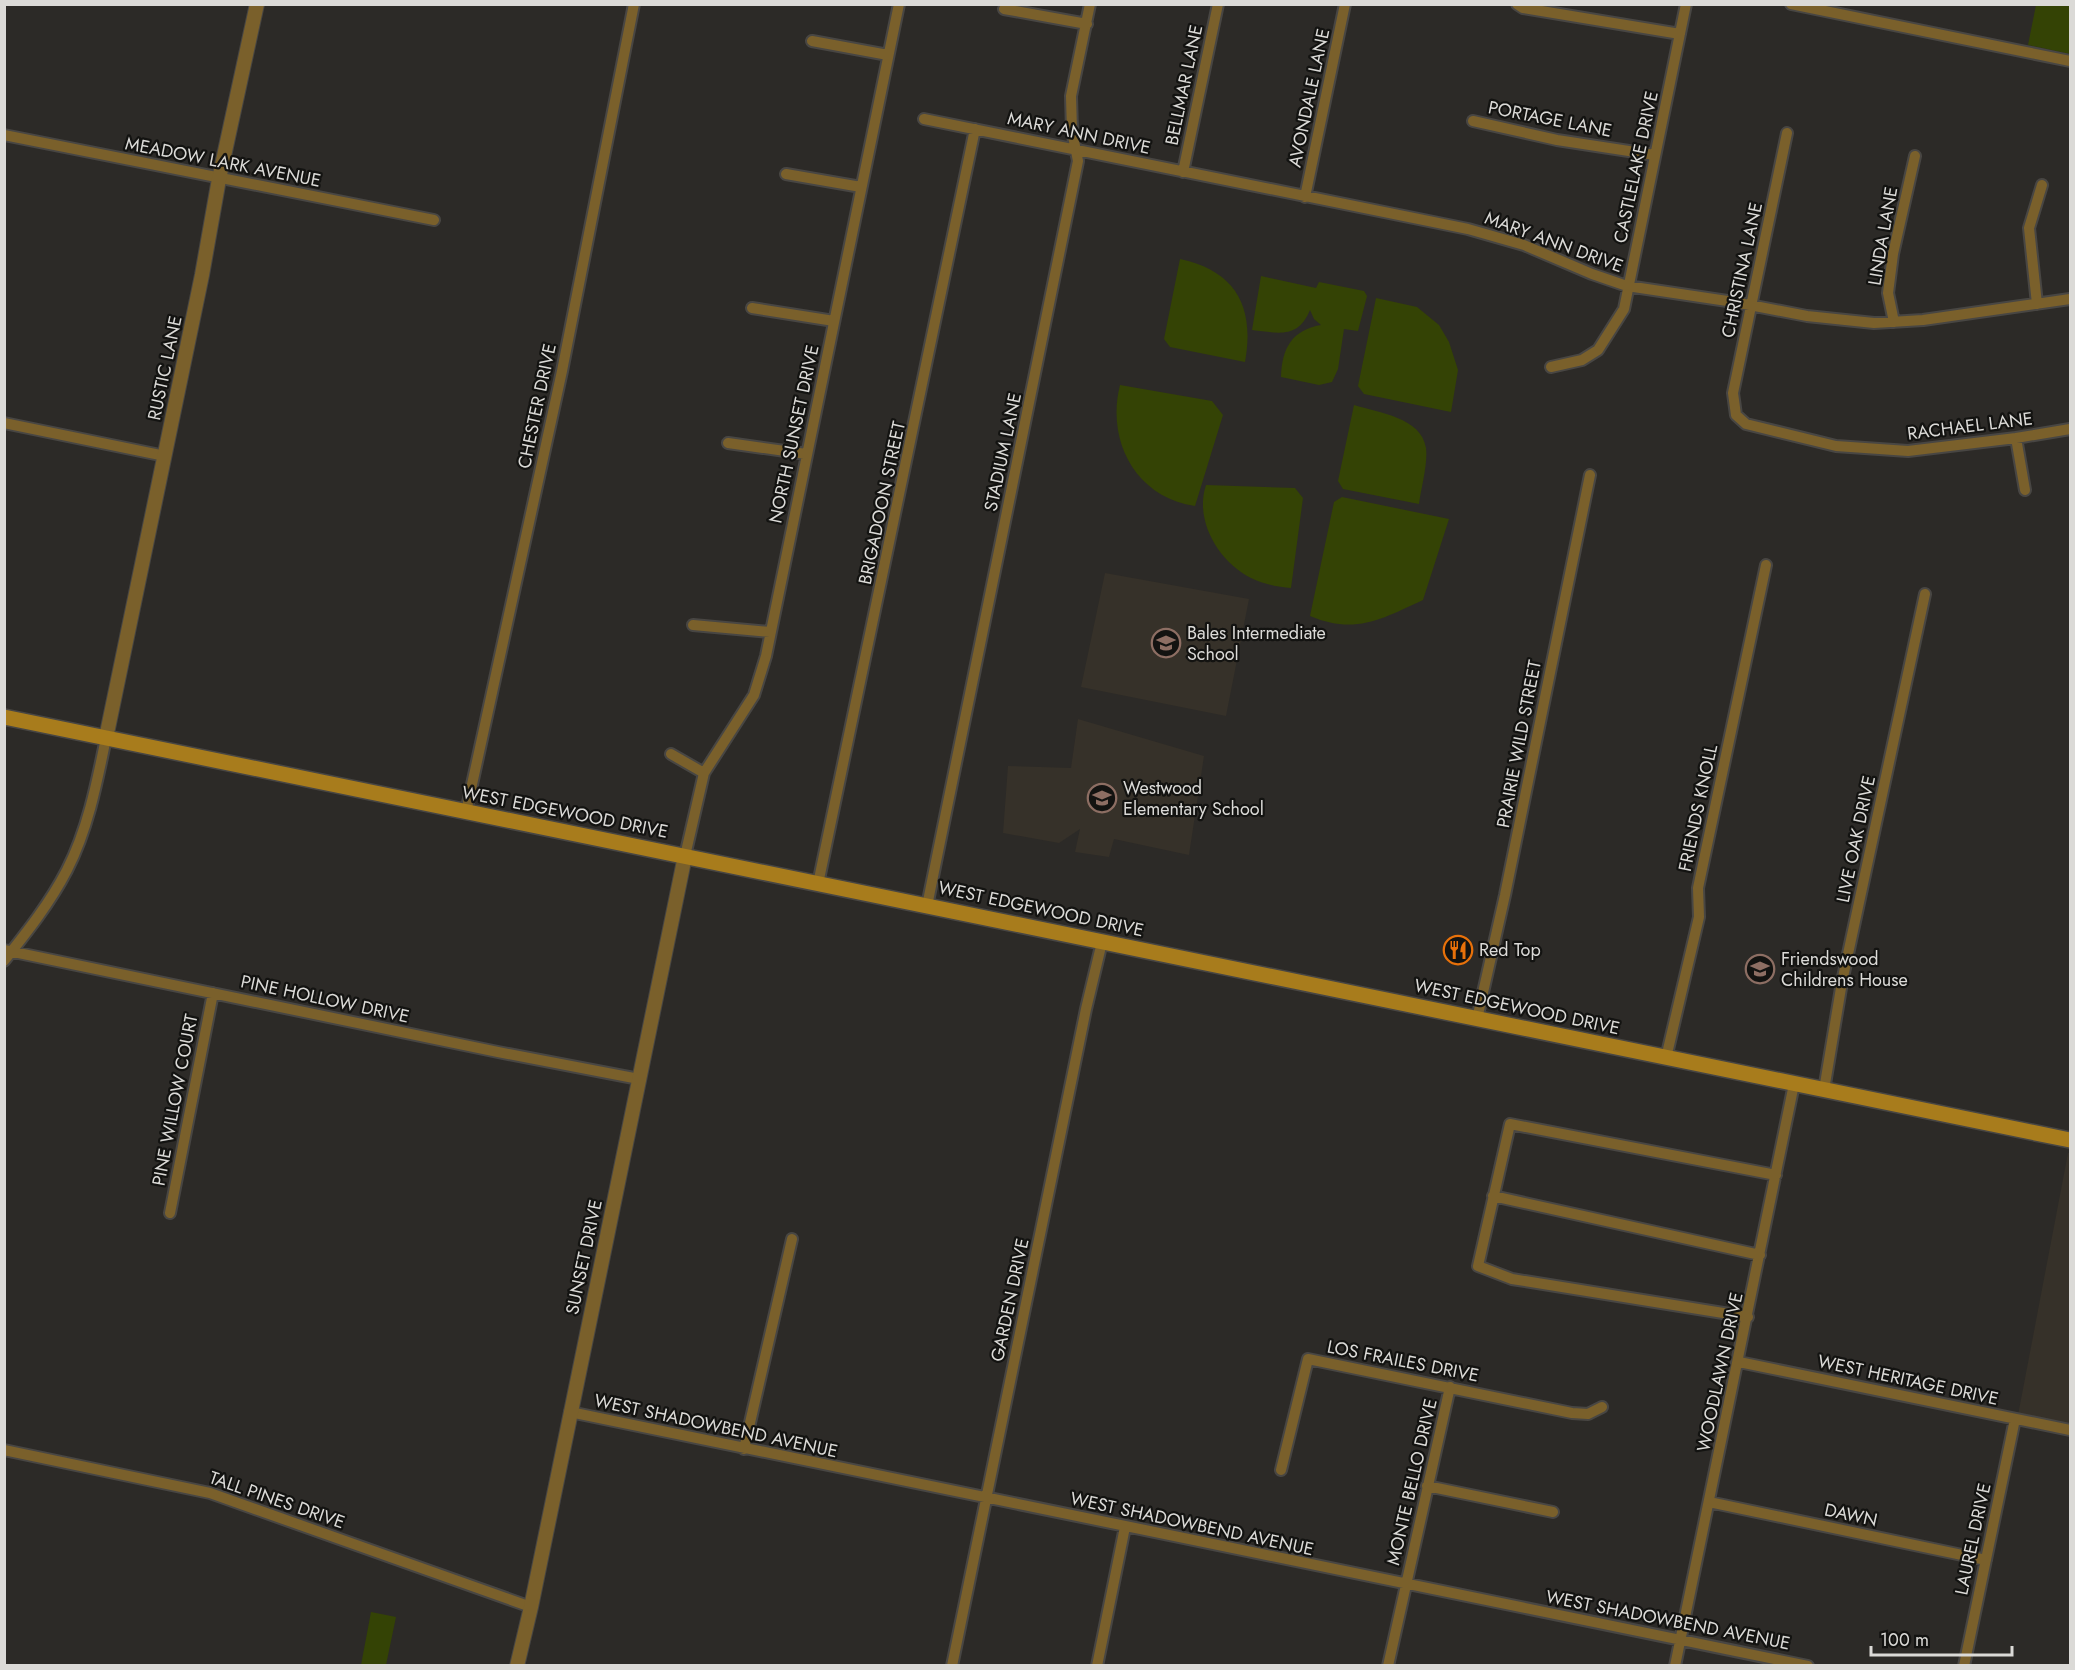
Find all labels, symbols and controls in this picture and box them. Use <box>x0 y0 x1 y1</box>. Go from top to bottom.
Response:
street label: BELLMAR LANE <box>1159 22 1209 148</box>
street label: AVONDALE LANE <box>1282 26 1336 170</box>
street label: CASTLELAKE DRIVE <box>1607 89 1665 245</box>
street label: PORTAGE LANE <box>1486 94 1614 144</box>
street label: MARY ANN DRIVE <box>1005 105 1153 161</box>
street label: MEADOW LARK AVENUE <box>123 130 323 194</box>
street label: LINDA LANE <box>1862 185 1904 287</box>
street label: CHRISTINA LANE <box>1715 200 1769 340</box>
street label: MARY ANN DRIVE <box>1481 205 1627 279</box>
street label: RUSTIC LANE <box>141 313 189 423</box>
street label: CHESTER DRIVE <box>511 341 563 471</box>
street label: NORTH SUNSET DRIVE <box>762 342 826 526</box>
street label: STADIUM LANE <box>978 390 1028 514</box>
street label: RACHAEL LANE <box>1906 405 2034 447</box>
street label: BRIGADOON STREET <box>852 418 912 587</box>
place label: Bales Intermediate School <box>1187 620 1326 667</box>
school or university icon: Bales Intermediate School <box>1150 627 1182 659</box>
street label: PRAIRIE WILD STREET <box>1490 657 1548 830</box>
street label: FRIENDS KNOLL <box>1672 742 1724 874</box>
street label: LIVE OAK DRIVE <box>1830 773 1882 905</box>
place label: Westwood Elementary School <box>1123 775 1264 822</box>
street label: WEST EDGEWOOD DRIVE <box>460 779 670 845</box>
school or university icon: Westwood Elementary School <box>1086 782 1118 814</box>
street label: WEST EDGEWOOD DRIVE <box>936 875 1146 943</box>
restaurant icon: Red Top <box>1442 934 1474 966</box>
place label: Red Top <box>1479 937 1541 963</box>
place label: Friendswood Childrens House <box>1781 946 1908 993</box>
school or university icon: Friendswood Childrens House <box>1744 953 1776 985</box>
street label: PINE HOLLOW DRIVE <box>238 968 412 1030</box>
street label: WEST EDGEWOOD DRIVE <box>1412 973 1622 1041</box>
street label: PINE WILLOW COURT <box>146 1011 205 1188</box>
street label: SUNSET DRIVE <box>559 1197 609 1317</box>
street label: GARDEN DRIVE <box>984 1236 1036 1364</box>
street label: WOODLAWN DRIVE <box>1690 1290 1750 1454</box>
street label: LOS FRAILES DRIVE <box>1325 1334 1481 1388</box>
street label: WEST HERITAGE DRIVE <box>1815 1348 2001 1412</box>
street label: WEST SHADOWBEND AVENUE <box>592 1387 840 1465</box>
street label: MONTE BELLO DRIVE <box>1380 1396 1444 1568</box>
street label: TALL PINES DRIVE <box>206 1465 348 1535</box>
street label: LAUREL DRIVE <box>1948 1481 1998 1597</box>
street label: WEST SHADOWBEND AVENUE <box>1068 1485 1316 1563</box>
street label: DAWN <box>1822 1497 1880 1533</box>
street label: WEST SHADOWBEND AVENUE <box>1544 1584 1792 1656</box>
scale bar <box>1871 1619 2012 1657</box>
text: 100 m <box>1880 1627 1929 1653</box>

